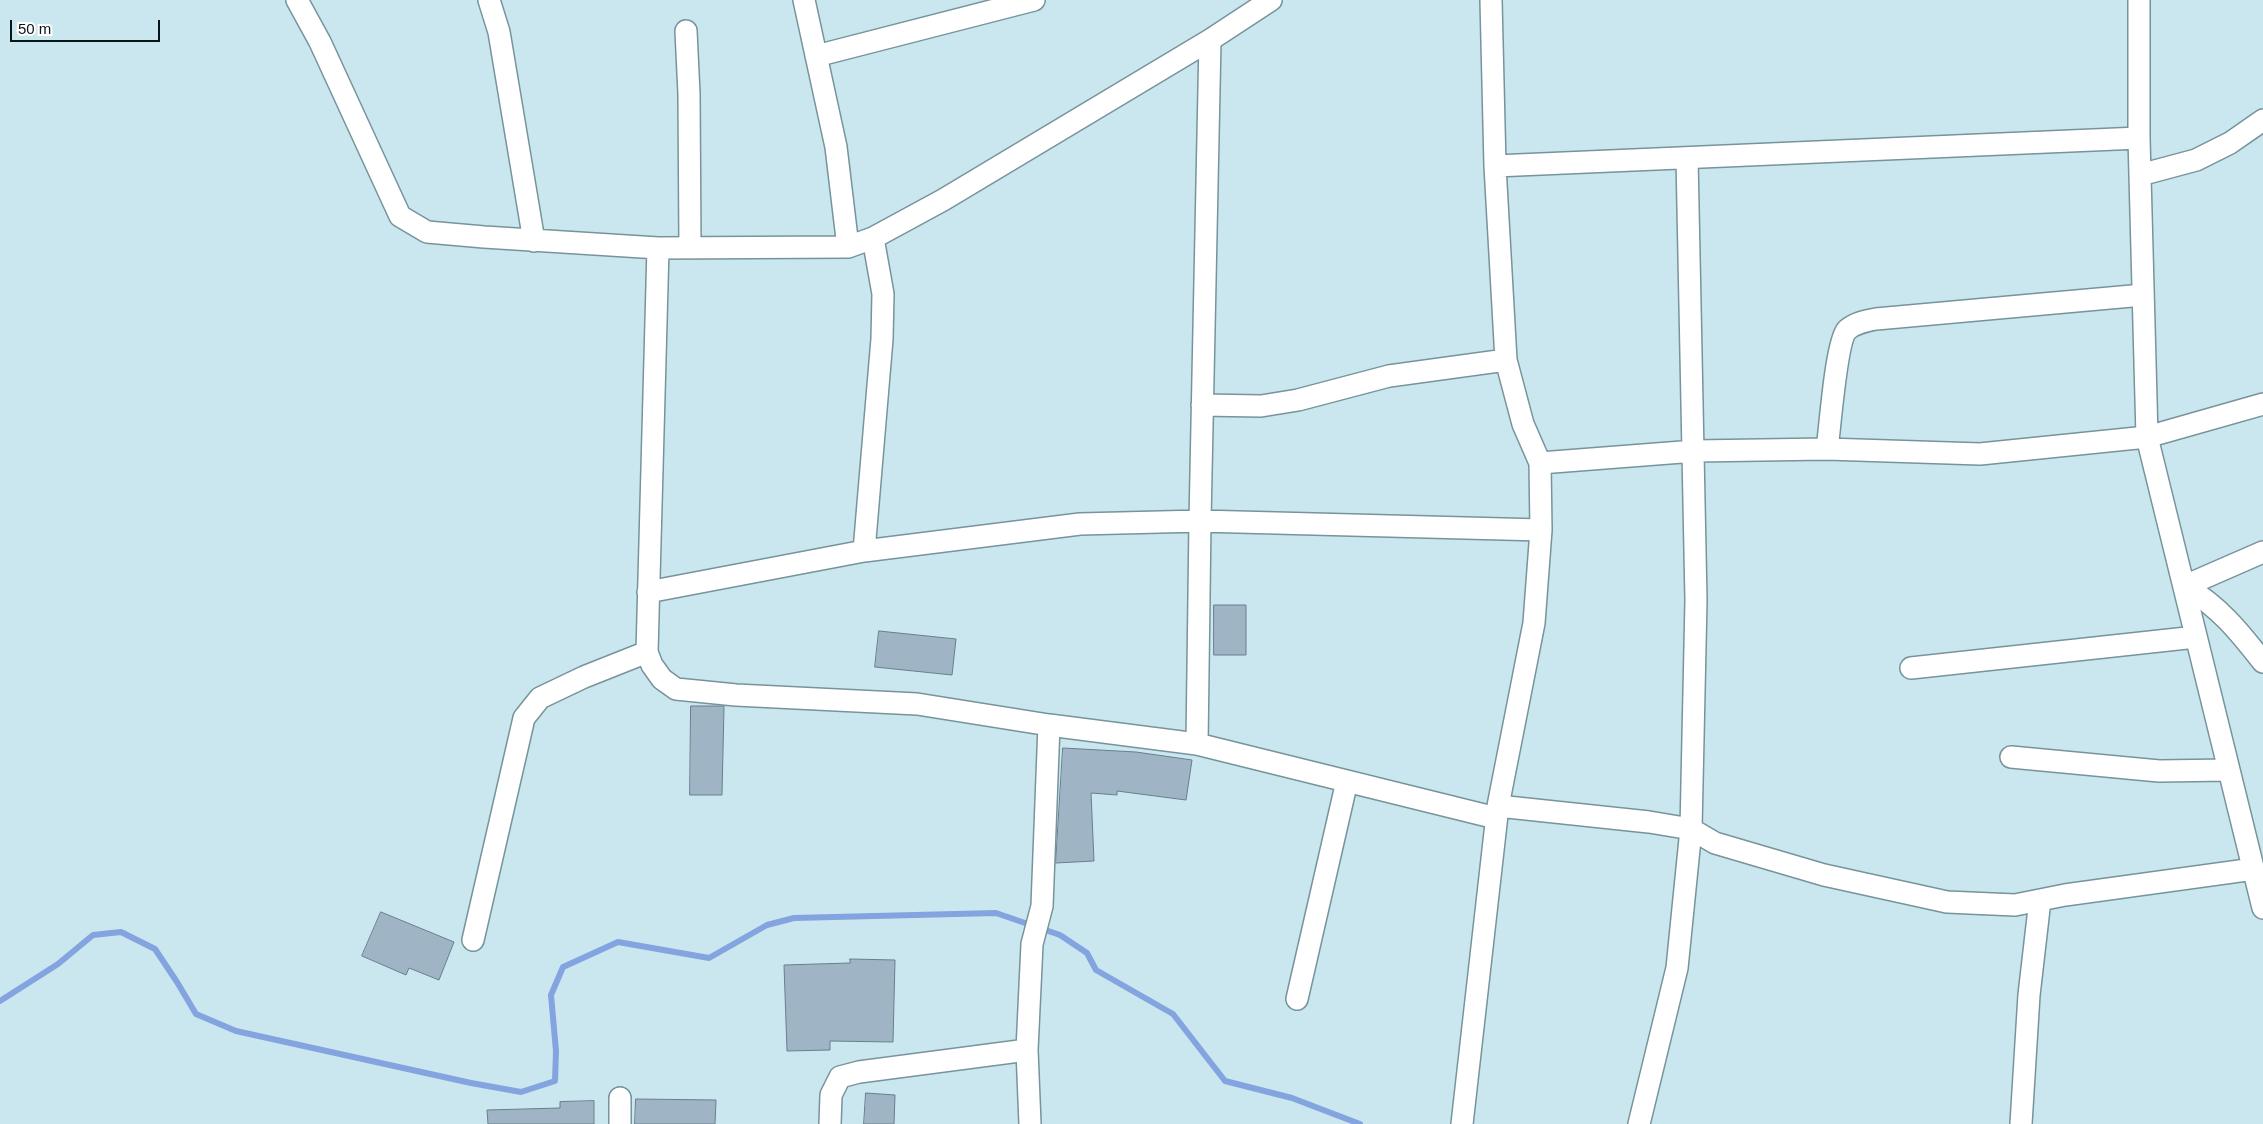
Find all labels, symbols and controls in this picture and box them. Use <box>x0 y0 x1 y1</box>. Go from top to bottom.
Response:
scale bar <box>12 10 162 42</box>
text: 50 m <box>18 20 51 37</box>

